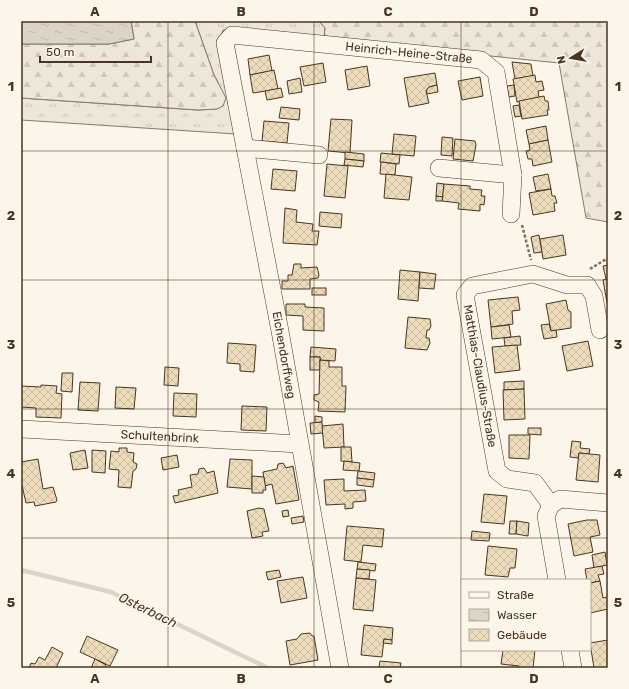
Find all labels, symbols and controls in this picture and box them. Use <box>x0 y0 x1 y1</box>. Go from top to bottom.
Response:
text: A <box>90 4 100 19</box>
text: B <box>236 4 246 19</box>
text: C <box>383 4 393 19</box>
text: D <box>529 4 539 19</box>
scale bar <box>40 38 151 64</box>
north arrow <box>551 38 591 78</box>
street label: Heinrich-Heine-Straße <box>345 39 473 66</box>
text: 50 m <box>46 45 74 59</box>
text: N <box>555 55 569 65</box>
text: 1 <box>8 79 14 94</box>
text: 1 <box>615 79 621 94</box>
text: 2 <box>7 208 15 223</box>
text: 2 <box>614 208 622 223</box>
street label: Matthias-Claudius-Straße <box>461 303 500 449</box>
street label: Eichendorffweg <box>269 310 299 400</box>
text: 3 <box>7 337 16 352</box>
text: 3 <box>614 337 623 352</box>
street label: Schultenbrink <box>120 427 200 446</box>
text: 4 <box>7 466 16 481</box>
text: 4 <box>614 466 623 481</box>
legend <box>461 579 591 651</box>
text: Straße <box>497 588 534 602</box>
water label: Osterbach <box>116 589 180 631</box>
text: 5 <box>7 595 15 610</box>
text: 5 <box>614 595 622 610</box>
text: Wasser <box>497 608 537 622</box>
text: Gebäude <box>497 628 547 642</box>
text: A <box>90 671 100 686</box>
text: B <box>236 671 246 686</box>
text: C <box>383 671 393 686</box>
text: D <box>529 671 539 686</box>

